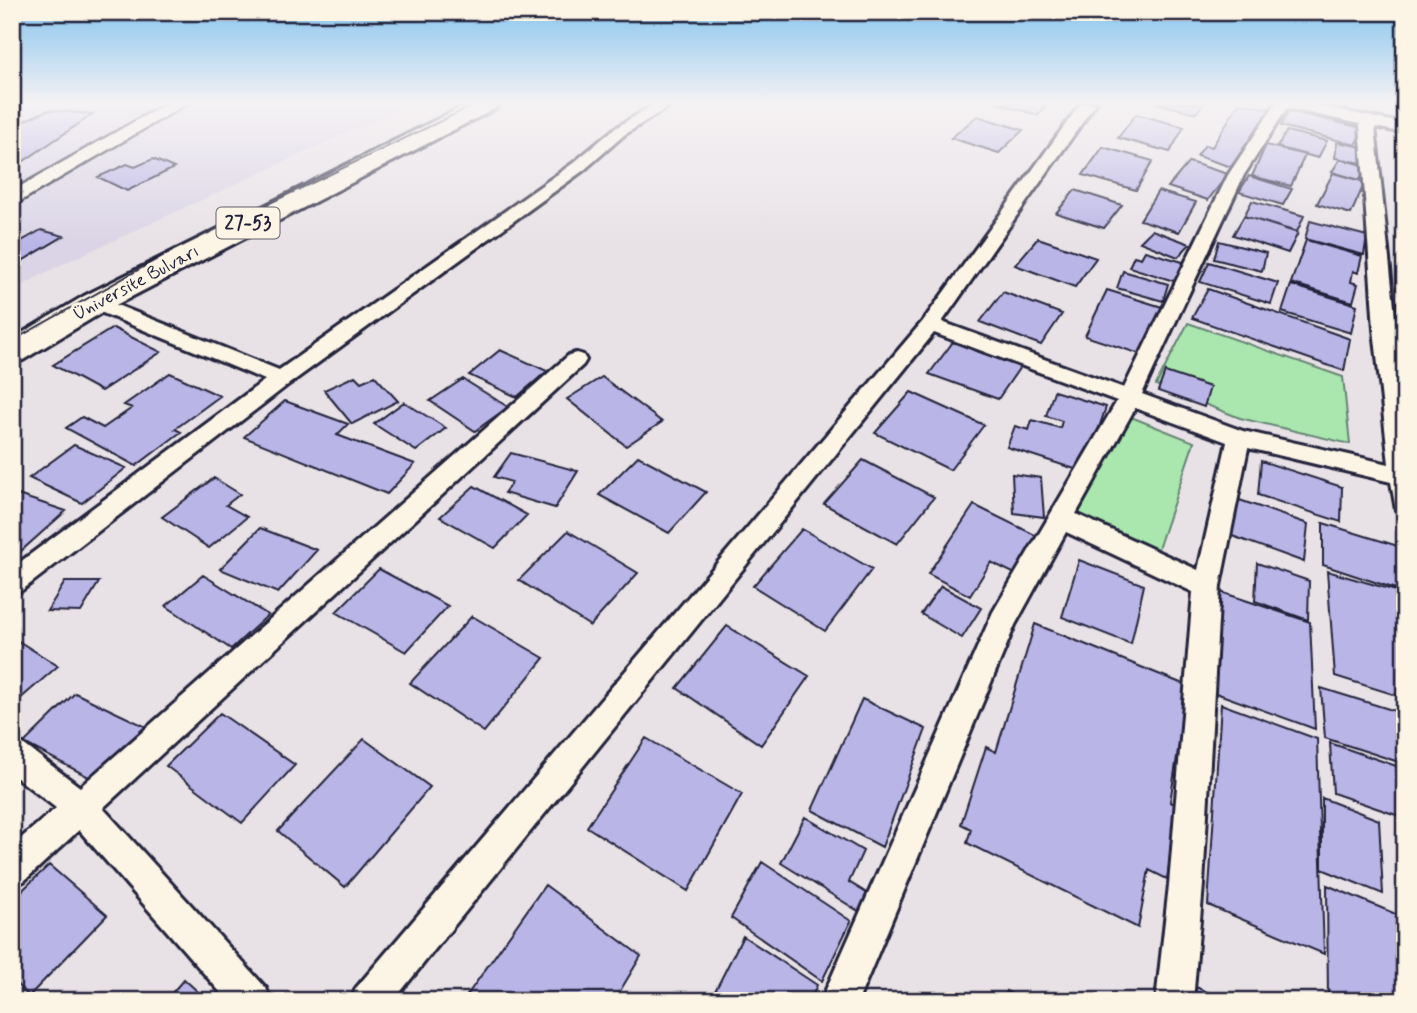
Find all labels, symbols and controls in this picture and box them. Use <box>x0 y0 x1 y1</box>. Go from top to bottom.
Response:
road number: 27-53 <box>216 208 280 238</box>
street label: Üniversite Bulvarı <box>68 240 204 326</box>

